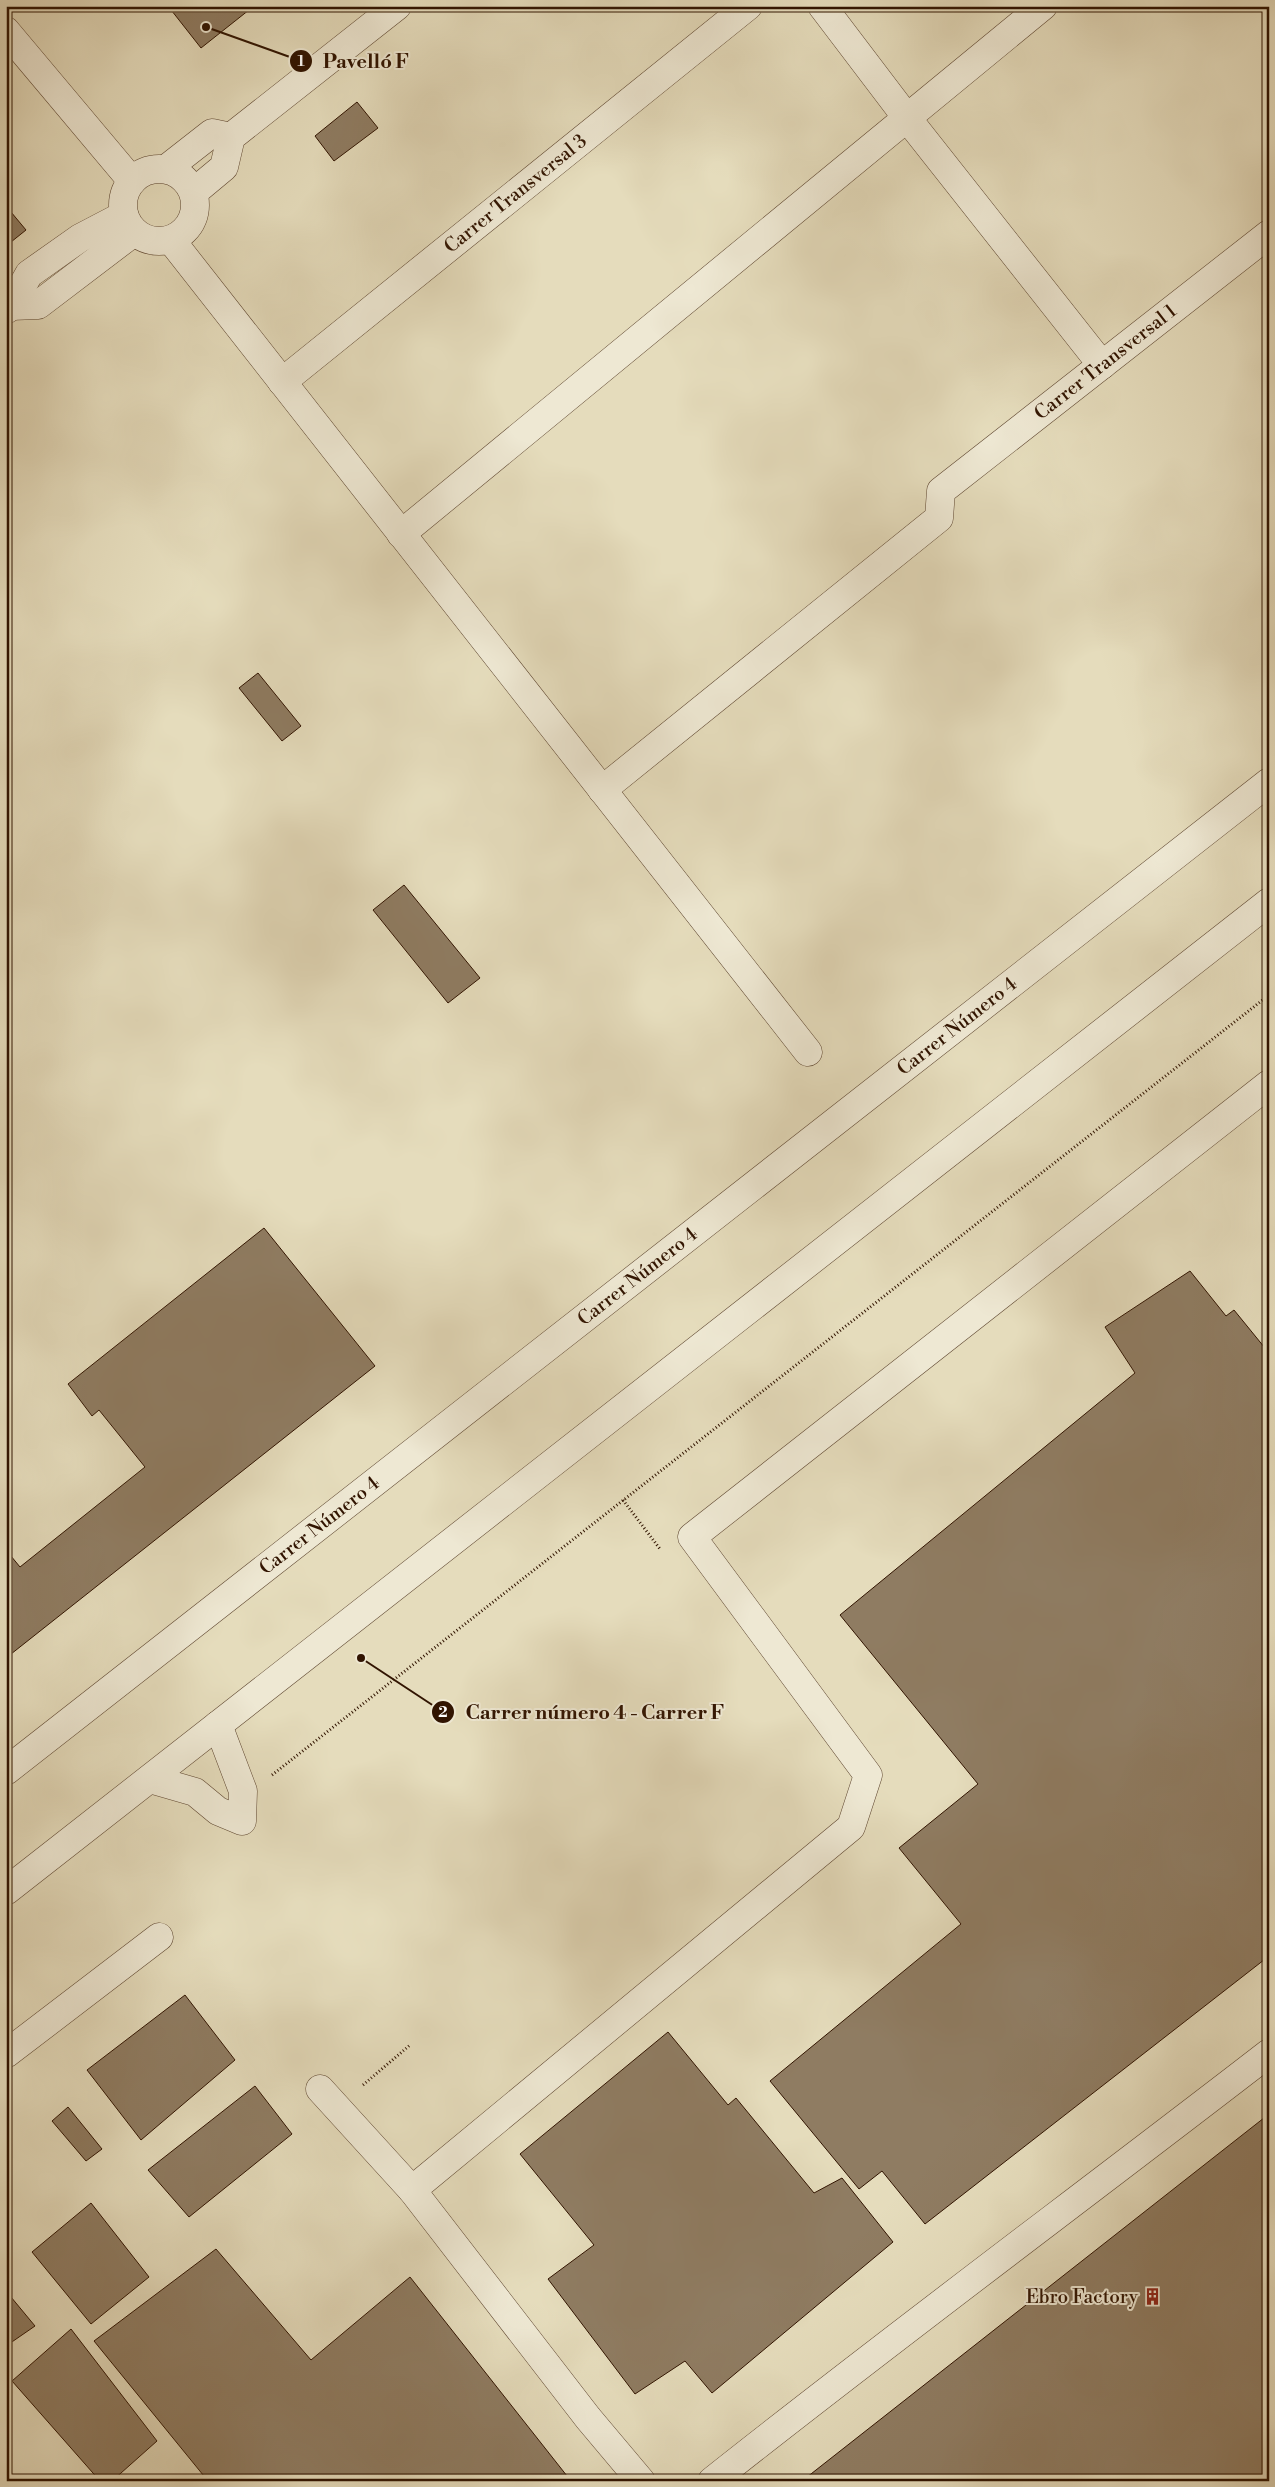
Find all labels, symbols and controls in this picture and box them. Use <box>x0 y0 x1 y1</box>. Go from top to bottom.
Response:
callout: Pavelló F <box>288 43 419 78</box>
text: Pavelló F <box>323 50 409 75</box>
text: 1 <box>297 52 305 71</box>
street label: Carrer Transversal 3 <box>439 129 592 258</box>
street label: Carrer Transversal 1 <box>1029 299 1181 425</box>
street label: Carrer Número 4 <box>892 972 1022 1081</box>
street label: Carrer Número 4 <box>573 1222 702 1331</box>
street label: Carrer Número 4 <box>254 1471 384 1580</box>
callout: Carrer número 4 - Carrer F <box>431 1694 735 1729</box>
text: Carrer número 4 - Carrer F <box>465 1701 725 1726</box>
text: 2 <box>438 1703 448 1722</box>
place label: Ebro Factory <box>1026 2285 1139 2309</box>
building icon: Ebro Factory <box>1142 2287 1162 2307</box>

